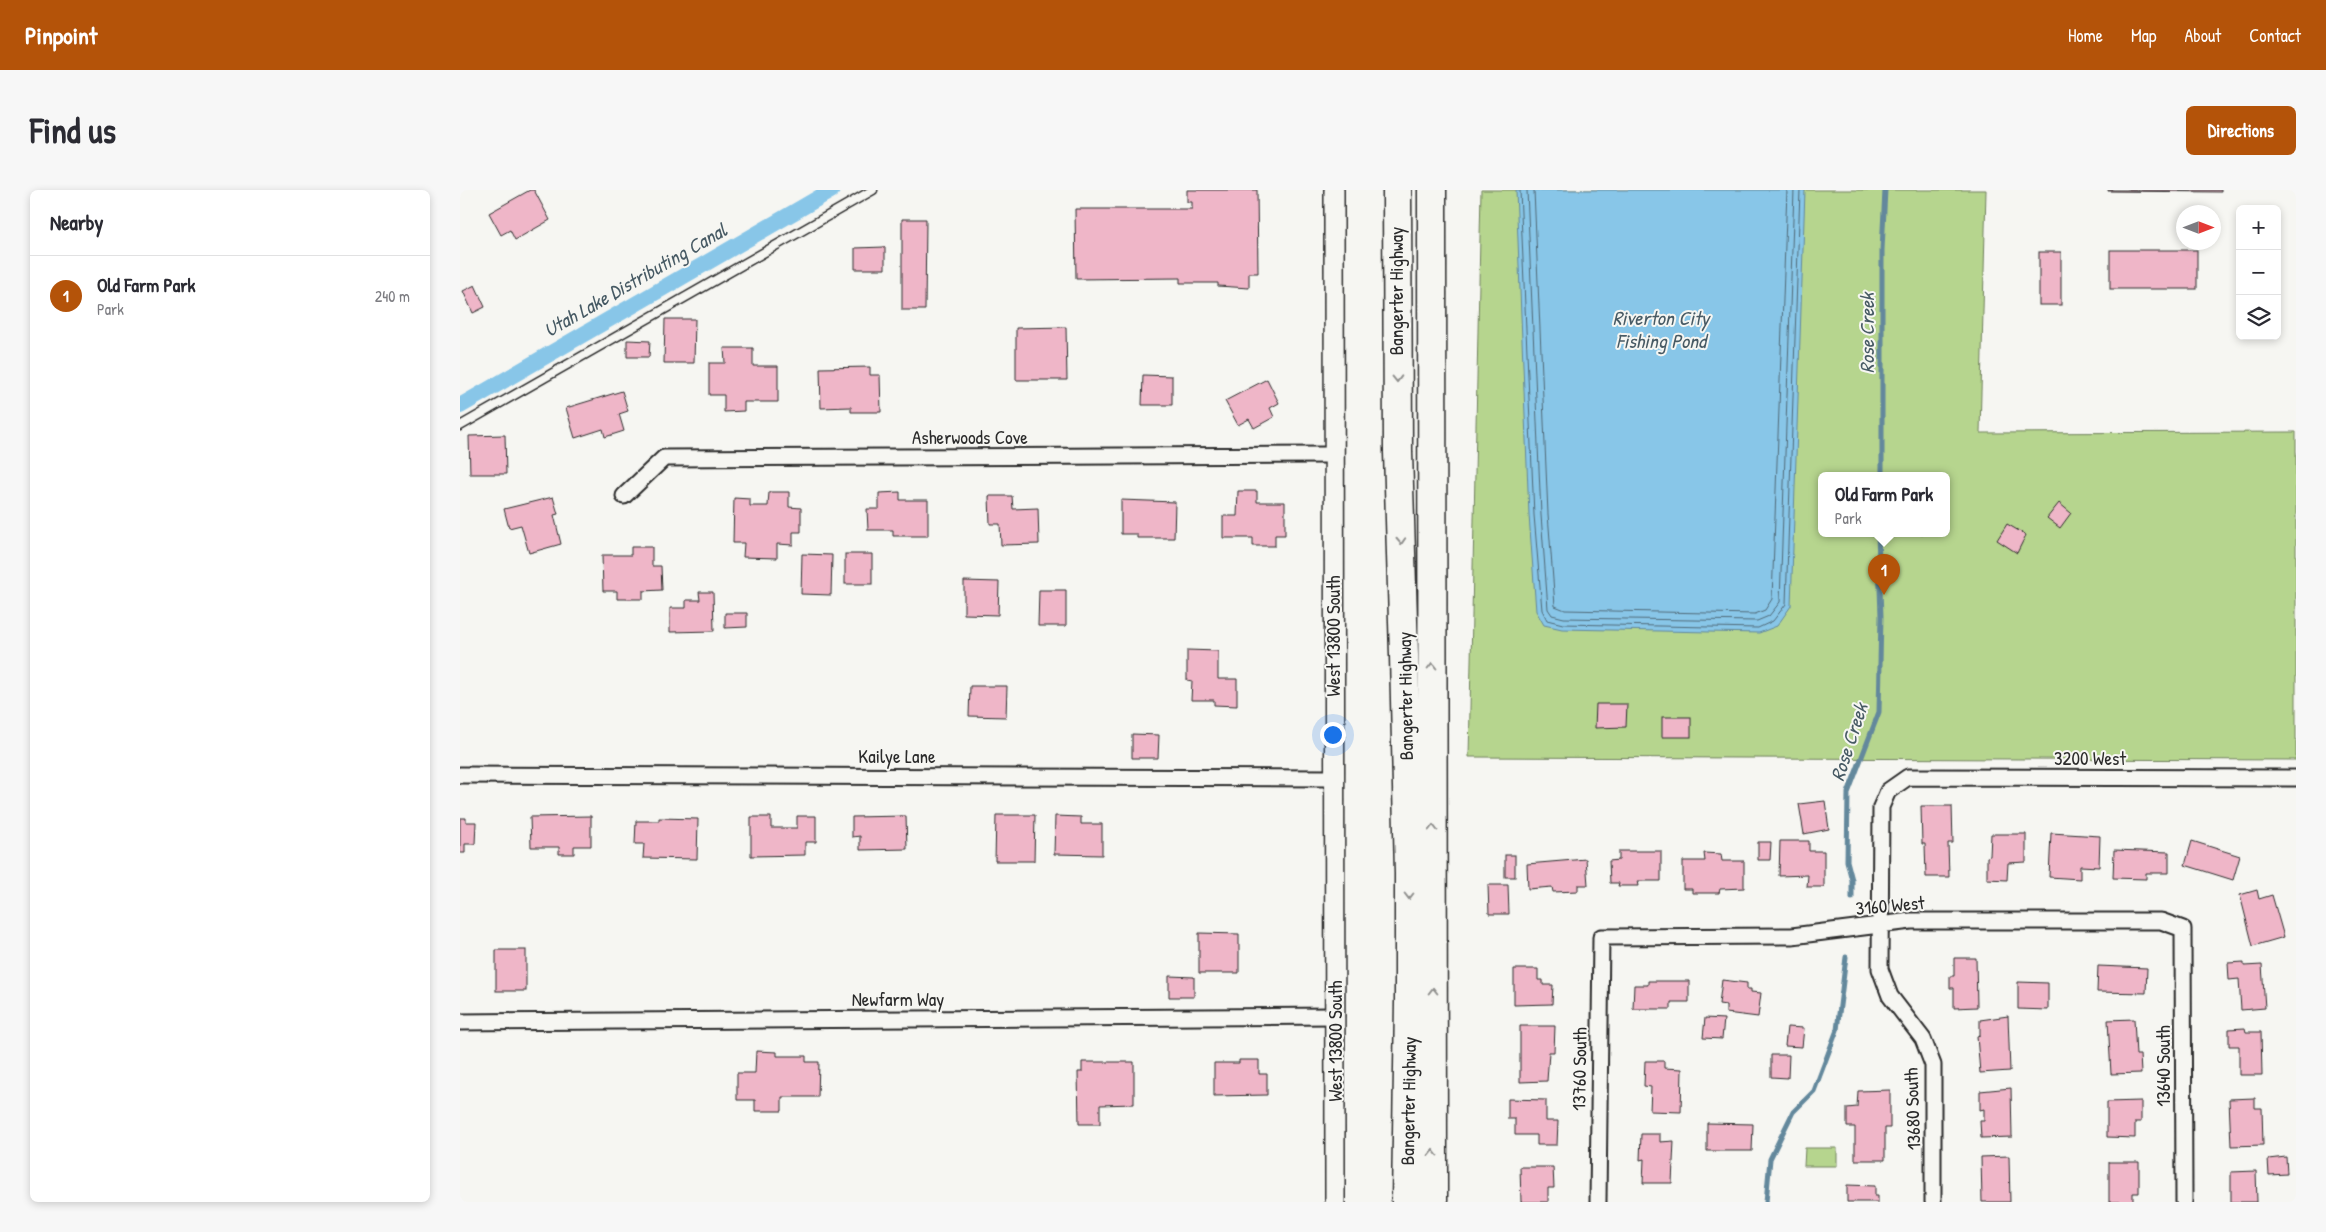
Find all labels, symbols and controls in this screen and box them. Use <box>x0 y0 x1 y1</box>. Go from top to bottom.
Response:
text: Pinpoint <box>25 19 97 51</box>
text: Home <box>2068 23 2103 48</box>
text: Map <box>2131 23 2156 48</box>
text: About <box>2184 23 2221 48</box>
text: Contact <box>2249 23 2301 48</box>
button: Directions <box>2186 106 2296 155</box>
text: Find us <box>30 107 116 154</box>
north arrow <box>2176 205 2221 250</box>
map controls <box>2236 205 2281 340</box>
button: + <box>2236 205 2281 250</box>
text: Nearby <box>50 208 103 237</box>
water label: Utah Lake Distributing Canal <box>538 215 733 344</box>
street label: Bangerter Highway <box>1383 227 1409 355</box>
button: − <box>2236 250 2281 295</box>
text: Old Farm Park <box>97 272 195 298</box>
text: 1 <box>63 285 69 307</box>
text: 240 m <box>375 285 410 307</box>
water label: Rose Creek <box>1853 291 1880 373</box>
button: layers <box>2236 295 2281 340</box>
text: Park <box>97 298 124 320</box>
water label: Riverton City Fishing Pond <box>1613 304 1712 355</box>
one-way arrow <box>1391 375 1402 383</box>
street label: Asherwoods Cove <box>912 424 1028 450</box>
popup <box>1818 472 1950 537</box>
text: Old Farm Park <box>1835 481 1933 507</box>
text: Park <box>1835 507 1862 529</box>
one-way arrow <box>1395 537 1406 545</box>
pin: 1 <box>1868 554 1900 595</box>
street label: West 13800 South <box>1320 575 1346 697</box>
street label: Bangerter Highway <box>1391 631 1419 761</box>
one-way arrow <box>1427 662 1438 670</box>
water label: Rose Creek <box>1823 698 1874 784</box>
your location <box>1320 722 1346 748</box>
street label: Kailye Lane <box>858 743 936 769</box>
street label: 3200 West <box>2054 745 2126 771</box>
one-way arrow <box>1428 824 1438 832</box>
street label: 3160 West <box>1854 889 1926 921</box>
one-way arrow <box>1404 892 1414 900</box>
street label: West 13800 South <box>1322 980 1348 1102</box>
street label: Newfarm Way <box>852 986 944 1012</box>
one-way arrow <box>1428 987 1438 994</box>
street label: 13640 South <box>2150 1025 2176 1107</box>
street label: 13760 South <box>1565 1027 1593 1111</box>
street label: Bangerter Highway <box>1394 1036 1422 1166</box>
street label: 13680 South <box>1898 1067 1926 1151</box>
one-way arrow <box>1428 1149 1438 1157</box>

